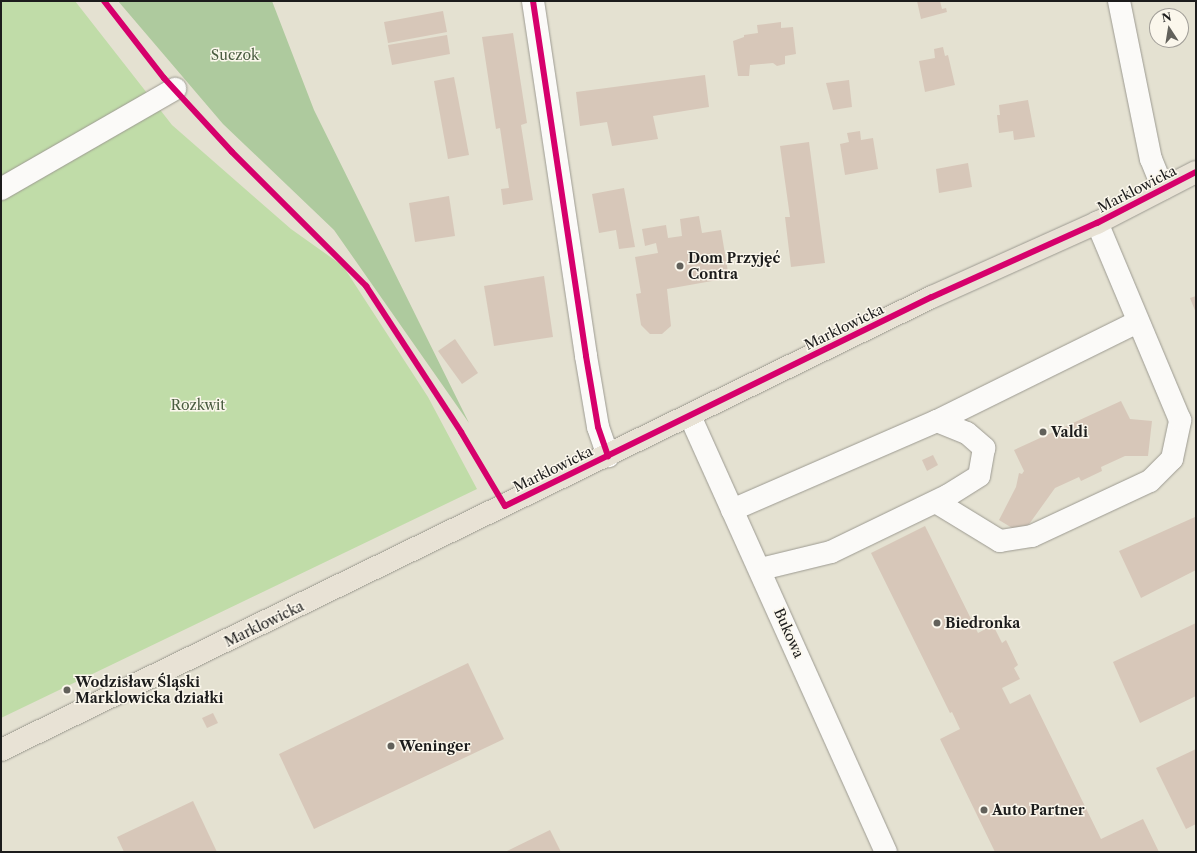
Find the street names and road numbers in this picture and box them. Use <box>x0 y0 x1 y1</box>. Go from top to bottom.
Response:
street label: Marklowicka <box>1095 162 1179 216</box>
street label: Marklowicka <box>802 301 886 353</box>
street label: Marklowicka <box>511 443 595 495</box>
street label: Marklowicka <box>222 598 306 650</box>
street label: Bukowa <box>771 606 807 660</box>

